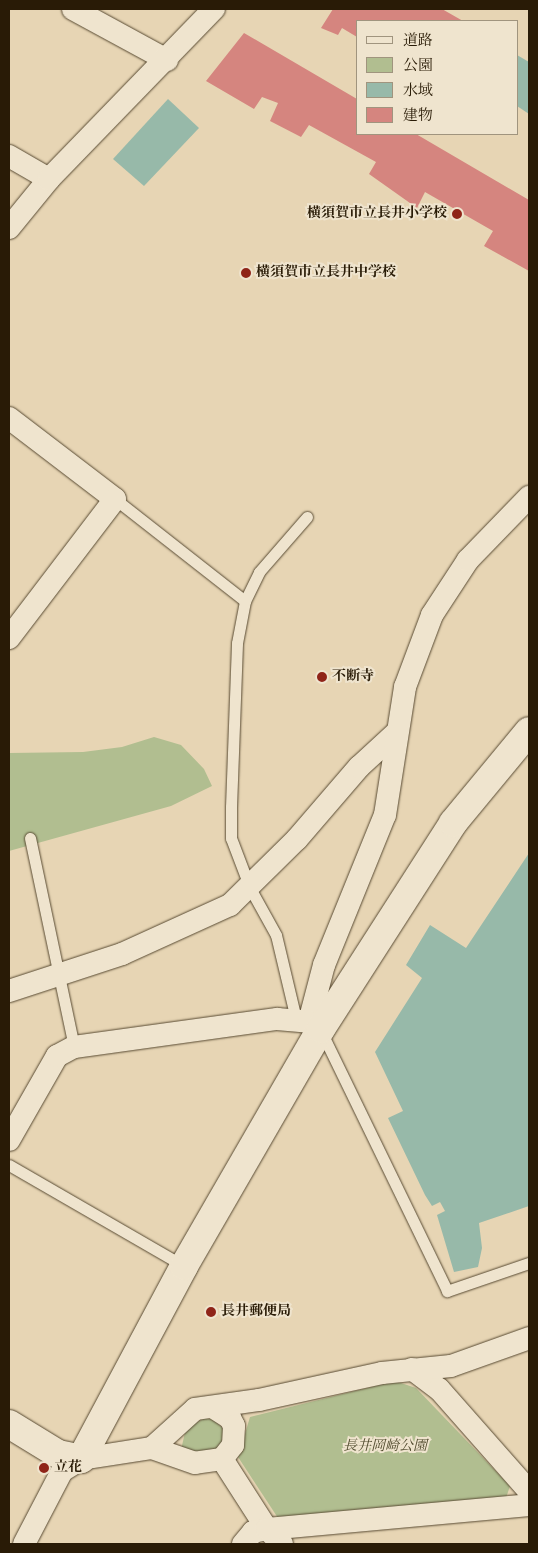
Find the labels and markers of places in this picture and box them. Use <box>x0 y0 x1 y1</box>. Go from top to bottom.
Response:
place label: 横須賀市立長井小学校 <box>307 206 447 222</box>
marker: 横須賀市立長井小学校 <box>451 208 463 220</box>
place label: 横須賀市立長井中学校 <box>256 265 396 281</box>
marker: 横須賀市立長井中学校 <box>240 267 252 279</box>
place label: 不断寺 <box>332 669 374 685</box>
marker: 不断寺 <box>316 671 328 683</box>
place label: 長井郵便局 <box>221 1304 291 1320</box>
marker: 長井郵便局 <box>205 1306 217 1318</box>
place label: 立花 <box>54 1460 82 1476</box>
marker: 立花 <box>38 1462 50 1474</box>

